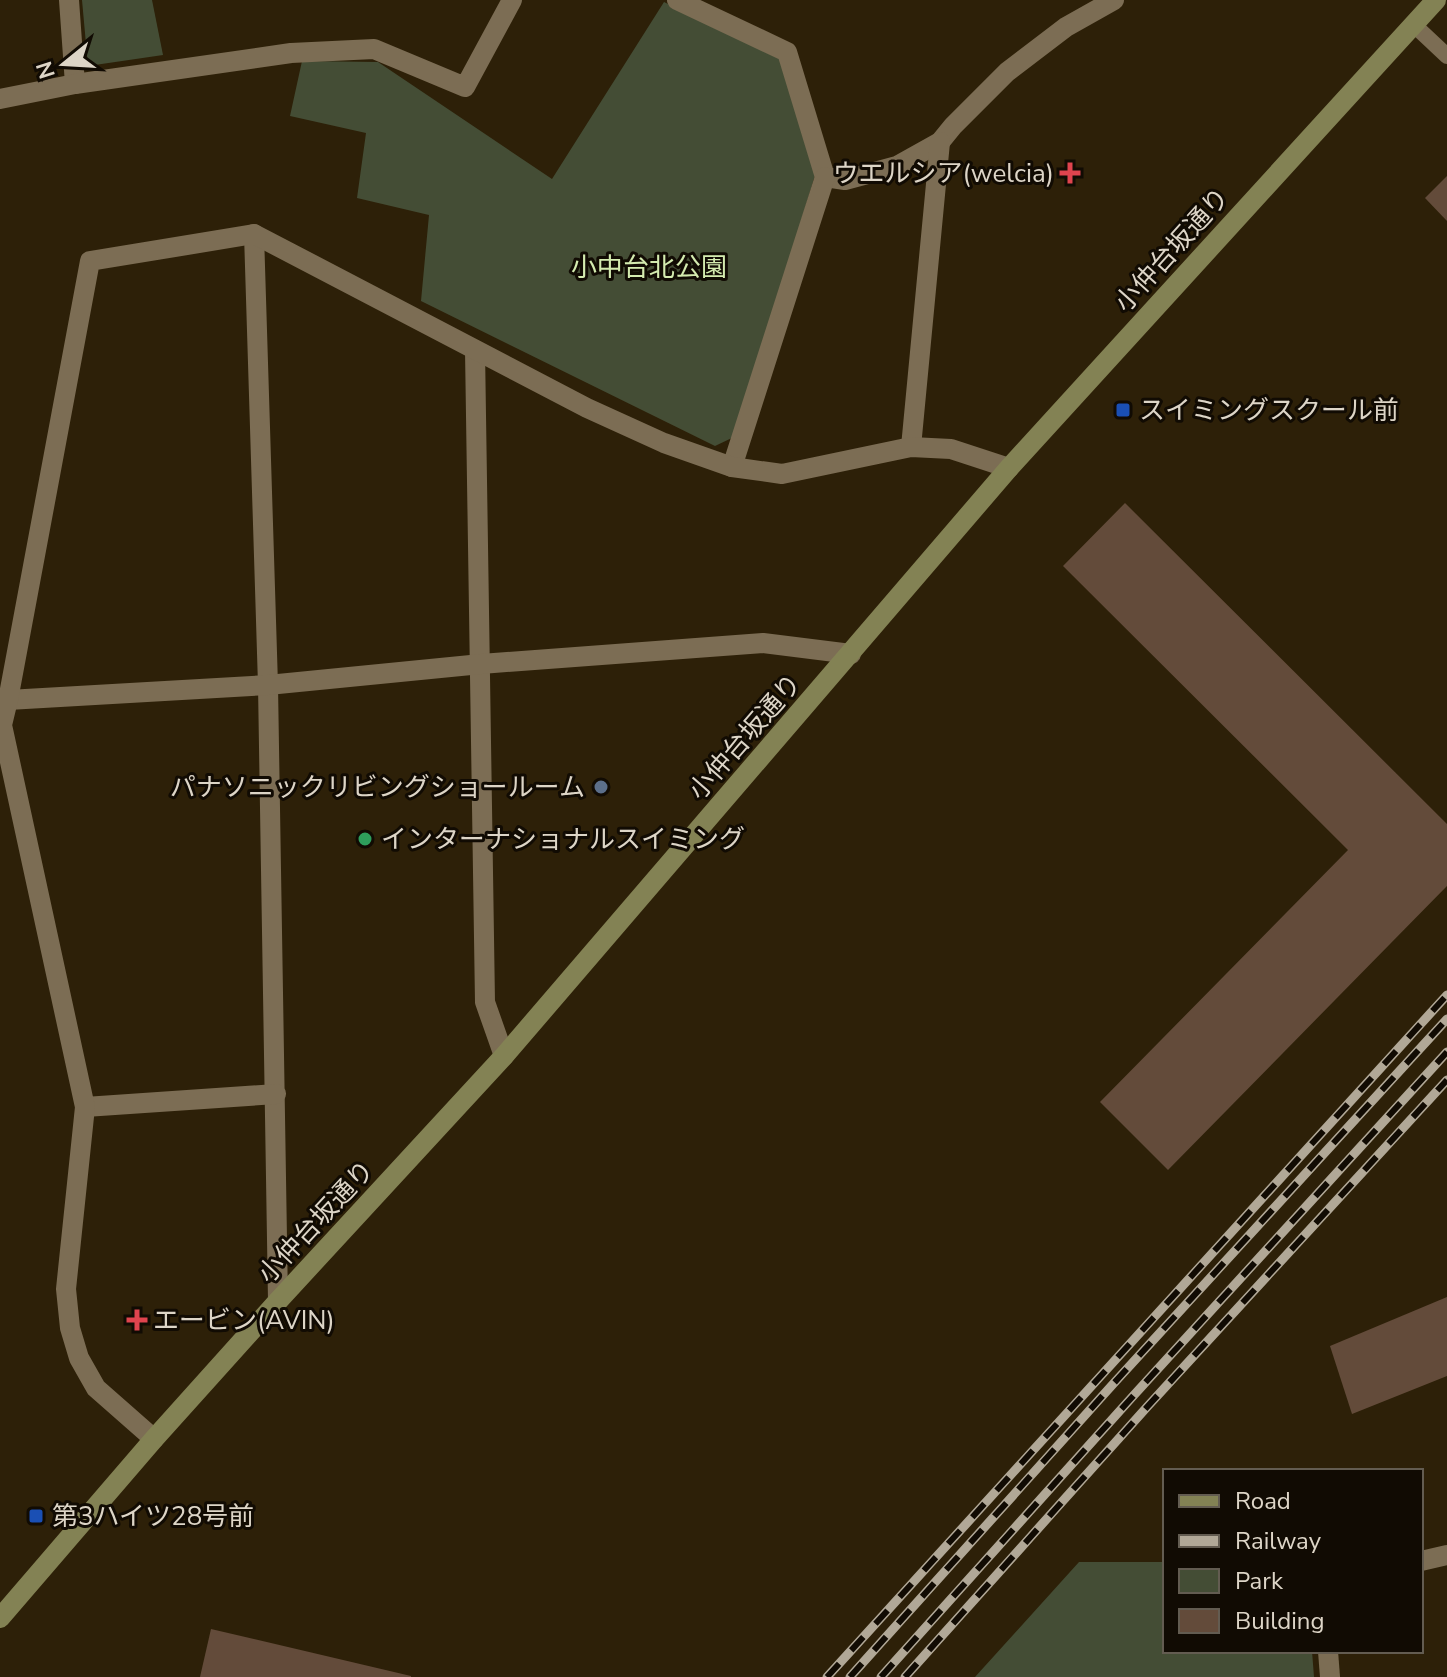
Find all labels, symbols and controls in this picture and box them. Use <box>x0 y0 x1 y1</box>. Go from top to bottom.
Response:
north arrow <box>24 24 104 104</box>
text: N <box>29 57 63 82</box>
place label: ウエルシア(welcia) <box>833 156 1054 191</box>
marker: ウエルシア(welcia) <box>1061 164 1079 182</box>
street label: 小仲台坂通り <box>1107 180 1237 320</box>
park label: 小中台北公園 <box>571 250 727 285</box>
place label: スイミングスクール前 <box>1139 393 1399 428</box>
marker: スイミングスクール前 <box>1114 401 1132 419</box>
street label: 小仲台坂通り <box>681 667 809 807</box>
place label: パナソニックリビングショールーム <box>170 770 585 805</box>
marker: パナソニックリビングショールーム <box>592 778 610 796</box>
place label: インターナショナルスイミング <box>381 822 745 857</box>
marker: インターナショナルスイミング <box>356 830 374 848</box>
street label: 小仲台坂通り <box>250 1153 382 1291</box>
place label: エービン(AVIN) <box>153 1303 335 1338</box>
marker: エービン(AVIN) <box>128 1311 146 1329</box>
legend <box>1163 1469 1423 1653</box>
text: Road <box>1235 1485 1291 1517</box>
place label: 第3ハイツ28号前 <box>52 1499 254 1534</box>
marker: 第3ハイツ28号前 <box>27 1507 45 1525</box>
text: Railway <box>1235 1525 1322 1557</box>
text: Park <box>1235 1565 1284 1597</box>
text: Building <box>1235 1605 1325 1637</box>

